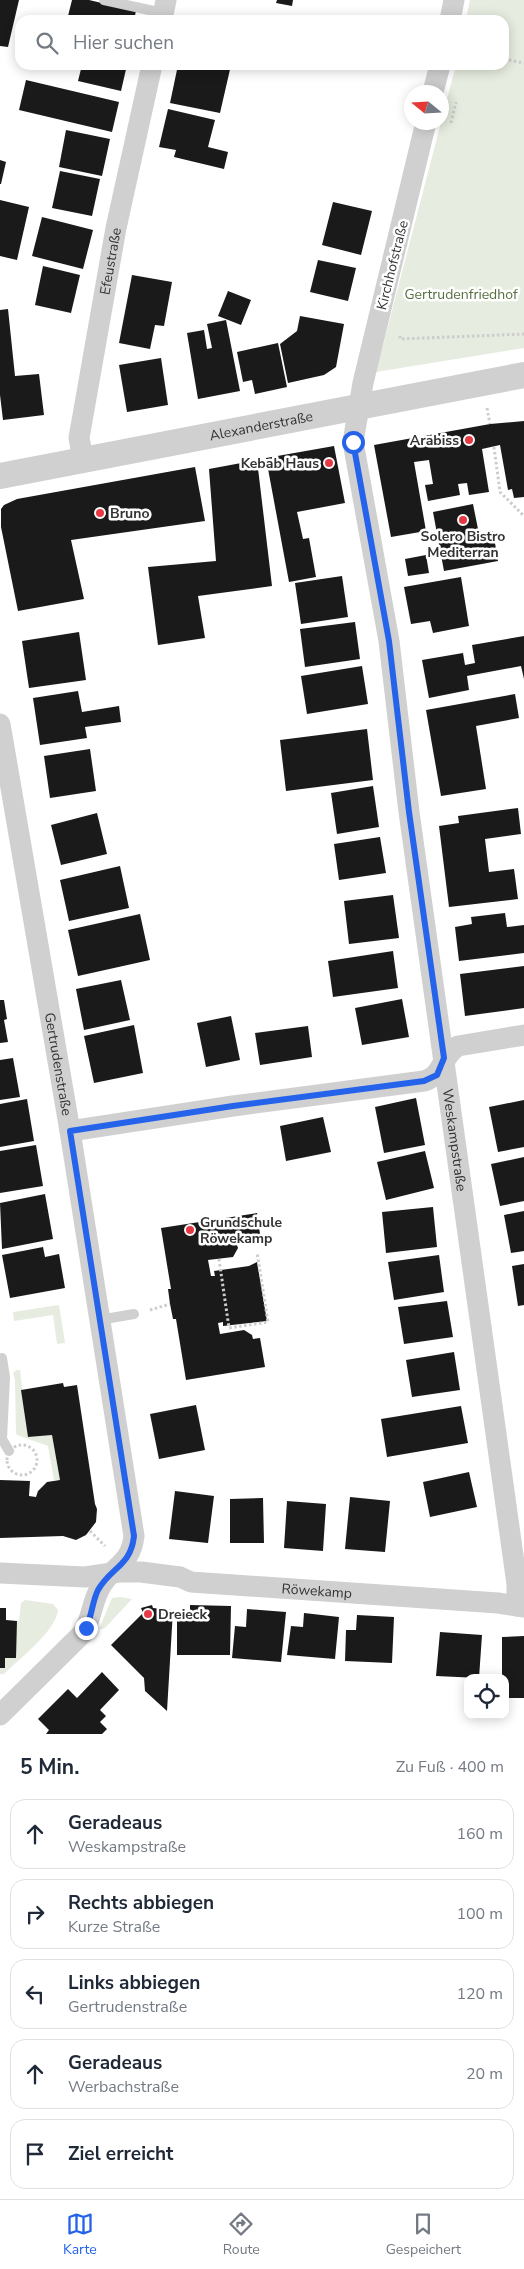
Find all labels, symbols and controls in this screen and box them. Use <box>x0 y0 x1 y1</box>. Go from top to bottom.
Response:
search box <box>15 15 509 70</box>
icon: search <box>33 29 61 57</box>
text: Hier suchen <box>73 30 174 56</box>
north arrow <box>404 85 449 130</box>
street label: Kirchhofstraße <box>372 218 413 312</box>
street label: Efeustraße <box>95 226 126 296</box>
park label: Gertrudenfriedhof <box>404 285 518 304</box>
street label: Alexanderstraße <box>208 407 315 445</box>
route start <box>342 431 365 454</box>
place label: Arabiss <box>410 431 459 450</box>
marker: Arabiss <box>463 434 475 446</box>
place label: Kebab Haus <box>241 454 319 473</box>
marker: Kebab Haus <box>323 457 335 469</box>
place label: Bruno <box>110 504 149 523</box>
marker: Bruno <box>94 507 106 519</box>
marker: Solero Bistro Mediterran <box>457 514 469 526</box>
place label: Solero Bistro Mediterran <box>421 527 505 562</box>
street label: Gertrudenstraße <box>40 1011 76 1117</box>
street label: Weskampstraße <box>438 1088 471 1193</box>
place label: Grundschule Röwekamp <box>200 1213 283 1248</box>
marker: Grundschule Röwekamp <box>184 1224 196 1236</box>
street label: Röwekamp <box>281 1579 353 1603</box>
place label: Dreieck <box>158 1605 207 1624</box>
marker: Dreieck <box>142 1608 154 1620</box>
route end <box>75 1617 98 1640</box>
map controls <box>464 1674 509 1719</box>
button: locate <box>464 1674 509 1719</box>
text: 5 Min. <box>20 1753 79 1781</box>
text: Zu Fuß · 400 m <box>396 1756 504 1778</box>
text: Geradeaus <box>68 1810 162 1836</box>
icon: ahead <box>21 1820 49 1848</box>
text: 160 m <box>456 1823 503 1845</box>
text: Weskampstraße <box>68 1836 186 1858</box>
text: Rechts abbiegen <box>68 1890 214 1916</box>
icon: right <box>21 1900 49 1928</box>
text: 100 m <box>456 1903 503 1925</box>
text: Kurze Straße <box>68 1916 160 1938</box>
text: Links abbiegen <box>68 1970 200 1996</box>
icon: left <box>21 1980 49 2008</box>
text: 120 m <box>456 1983 503 2005</box>
text: Gertrudenstraße <box>68 1996 187 2018</box>
text: Geradeaus <box>68 2050 162 2076</box>
icon: ahead <box>21 2060 49 2088</box>
text: 20 m <box>466 2063 503 2085</box>
text: Werbachstraße <box>68 2076 179 2098</box>
icon: arrive <box>21 2140 49 2168</box>
text: Ziel erreicht <box>68 2141 173 2167</box>
tab: Karte <box>63 2210 97 2259</box>
tab: Route <box>223 2210 260 2259</box>
tab: Gespeichert <box>386 2210 461 2259</box>

